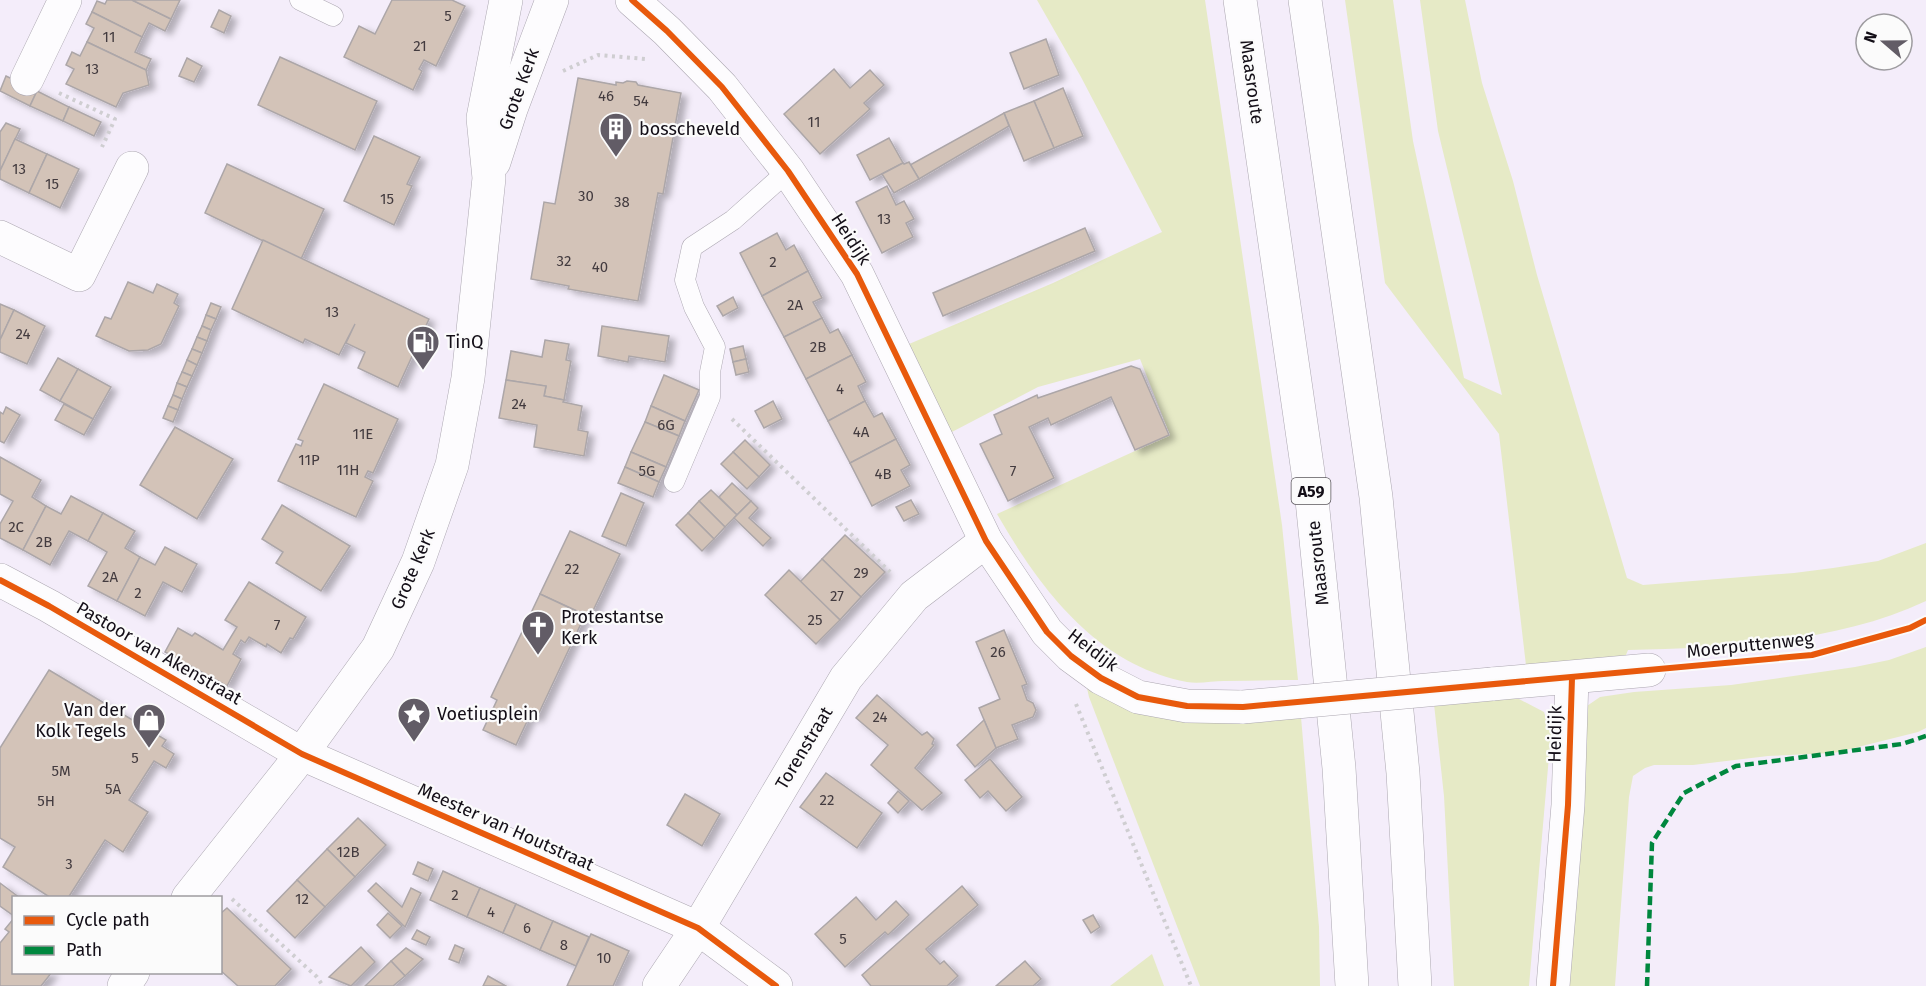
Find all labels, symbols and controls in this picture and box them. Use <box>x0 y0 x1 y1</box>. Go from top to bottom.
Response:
house number: 5 <box>444 7 452 25</box>
north arrow <box>1854 12 1914 72</box>
house number: 11 <box>103 28 115 46</box>
text: N <box>1860 29 1881 45</box>
house number: 21 <box>413 37 427 55</box>
street label: Maasroute <box>1235 38 1269 126</box>
street label: Grote Kerk <box>494 44 544 133</box>
house number: 13 <box>85 60 99 78</box>
house number: 46 <box>598 87 614 105</box>
house number: 54 <box>633 92 649 110</box>
building icon: bosscheveld <box>598 111 634 158</box>
house number: 11 <box>808 113 820 131</box>
place label: bosscheveld <box>639 118 740 140</box>
house number: 13 <box>12 160 26 178</box>
house number: 15 <box>45 175 59 193</box>
house number: 30 <box>578 187 594 205</box>
house number: 15 <box>380 190 394 208</box>
house number: 38 <box>614 193 630 211</box>
street label: Heidijk <box>826 209 876 270</box>
house number: 13 <box>877 210 891 228</box>
house number: 32 <box>557 252 571 270</box>
house number: 2 <box>769 253 777 271</box>
house number: 40 <box>592 258 608 276</box>
house number: 2A <box>787 296 803 314</box>
house number: 13 <box>325 303 339 321</box>
fuel station icon: TinQ <box>405 324 441 371</box>
house number: 24 <box>15 325 31 343</box>
place label: TinQ <box>446 331 483 353</box>
house number: 2B <box>810 338 826 356</box>
house number: 4 <box>836 380 844 398</box>
house number: 24 <box>511 395 527 413</box>
house number: 6G <box>657 416 675 434</box>
house number: 4A <box>853 423 870 441</box>
house number: 11E <box>353 425 373 443</box>
house number: 11P <box>298 451 320 469</box>
house number: 11H <box>337 461 359 479</box>
house number: 5G <box>639 462 655 480</box>
house number: 7 <box>1010 462 1017 480</box>
house number: 4B <box>874 465 892 483</box>
road number: A59 <box>1292 478 1330 504</box>
house number: 2C <box>8 518 24 536</box>
street label: Maasroute <box>1303 519 1333 607</box>
street label: Grote Kerk <box>386 525 440 613</box>
house number: 2B <box>36 533 52 551</box>
house number: 22 <box>565 560 579 578</box>
house number: 29 <box>853 564 869 582</box>
house number: 2A <box>102 568 118 586</box>
house number: 2 <box>134 584 142 602</box>
house number: 27 <box>830 587 844 605</box>
street label: Pastoor van Akenstraat <box>72 597 246 710</box>
place label: Protestantse Kerk <box>561 606 664 649</box>
church icon: Protestantse Kerk <box>520 609 556 656</box>
house number: 25 <box>808 611 822 629</box>
house number: 7 <box>274 616 281 634</box>
street label: Heidijk <box>1064 624 1123 676</box>
street label: Moerputtenweg <box>1685 627 1815 663</box>
house number: 26 <box>990 643 1006 661</box>
place icon: Voetiusplein <box>396 696 432 743</box>
place label: Van der Kolk Tegels <box>35 699 126 742</box>
shop icon: Van der Kolk Tegels <box>131 702 167 749</box>
street label: Torenstraat <box>771 702 838 793</box>
place label: Voetiusplein <box>437 703 539 725</box>
street label: Heidijk <box>1544 704 1567 763</box>
house number: 24 <box>872 708 888 726</box>
house number: 5 <box>131 749 139 767</box>
house number: 5M <box>51 762 71 780</box>
street label: Meester van Houtstraat <box>415 778 598 876</box>
house number: 5A <box>105 780 121 798</box>
house number: 22 <box>820 791 834 809</box>
house number: 5H <box>37 792 55 810</box>
house number: 12B <box>336 843 360 861</box>
house number: 3 <box>65 855 73 873</box>
house number: 2 <box>451 886 459 904</box>
house number: 12 <box>295 890 309 908</box>
legend <box>12 896 222 974</box>
house number: 4 <box>487 903 495 921</box>
text: Cycle path <box>66 909 150 931</box>
house number: 6 <box>523 919 531 937</box>
house number: 5 <box>839 930 847 948</box>
house number: 8 <box>560 936 568 954</box>
text: Path <box>66 939 102 961</box>
house number: 10 <box>597 949 611 967</box>

